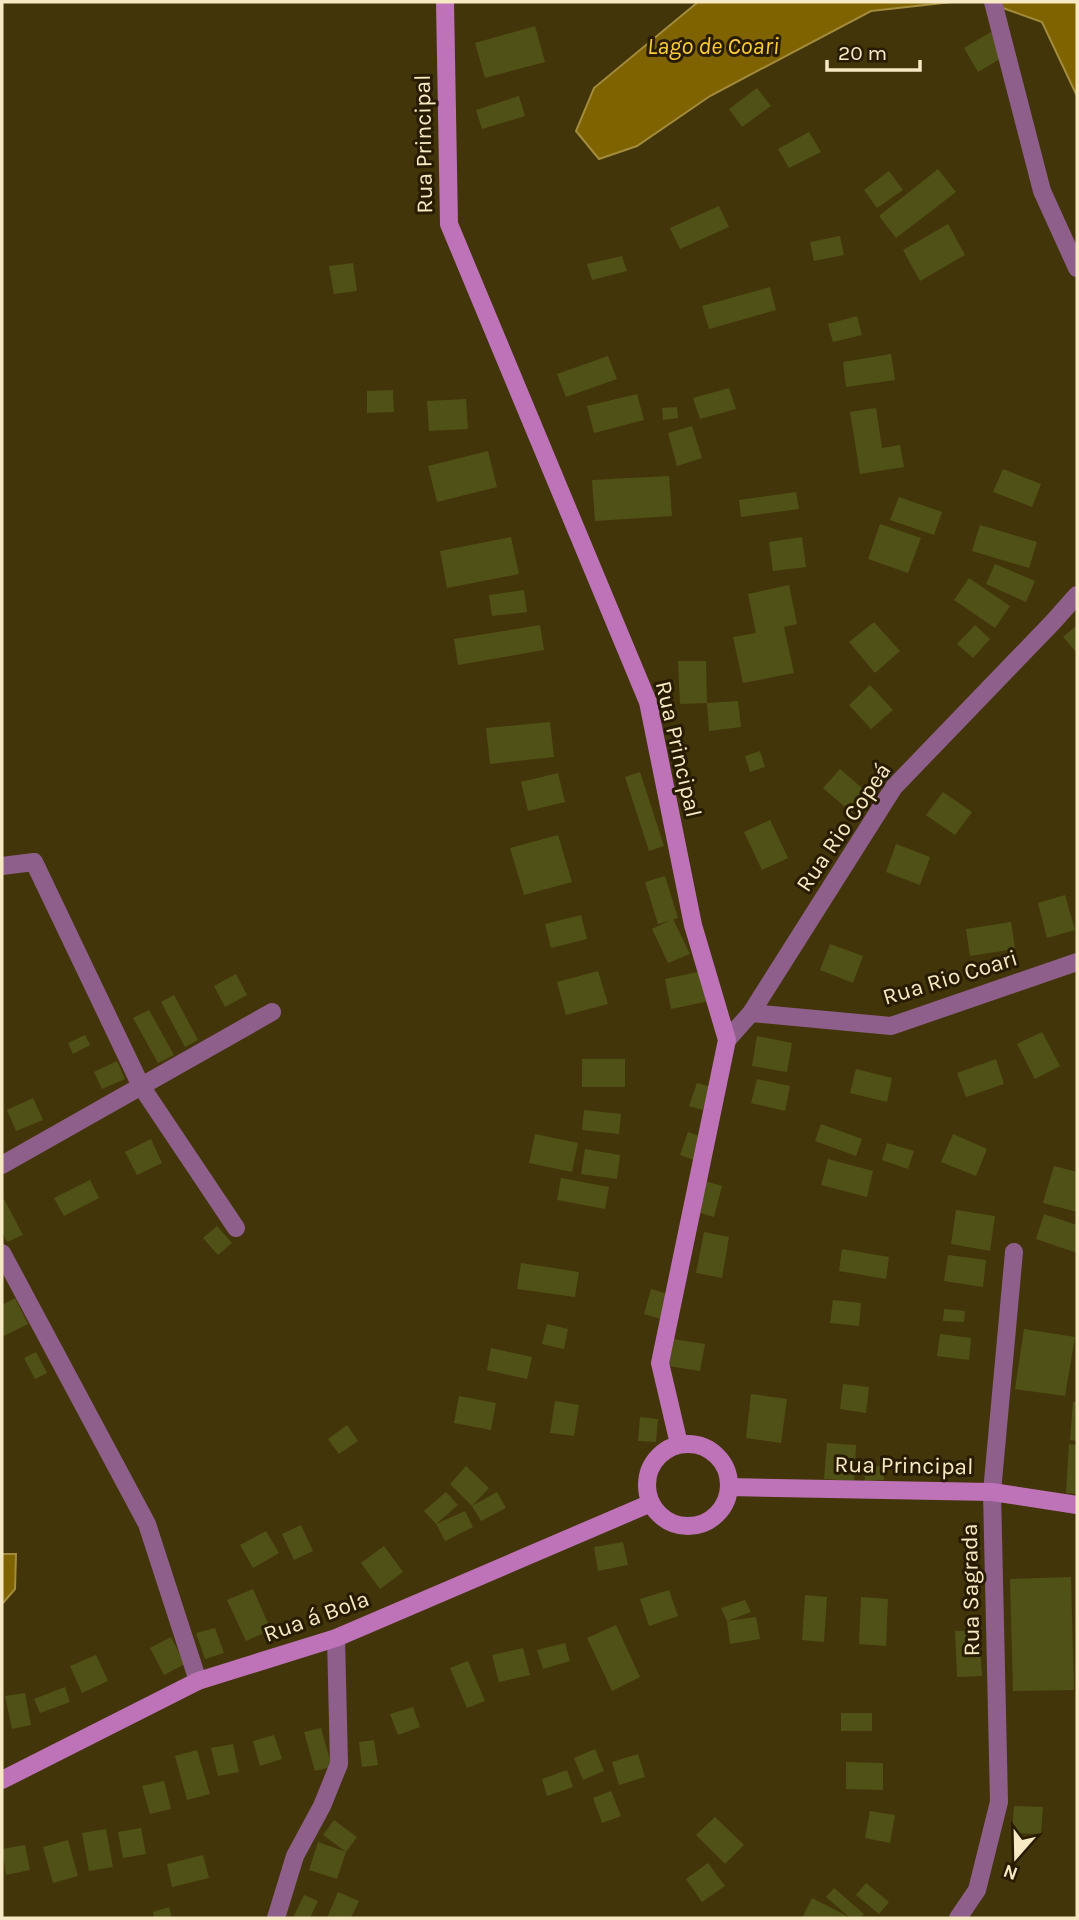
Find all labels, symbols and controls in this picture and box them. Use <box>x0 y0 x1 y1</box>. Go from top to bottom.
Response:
scale bar <box>827 28 920 72</box>
water label: Lago de Coari <box>647 32 779 60</box>
text: 20 m <box>838 41 887 65</box>
street label: Rua Principal <box>409 74 438 214</box>
street label: Rua Principal <box>650 678 707 820</box>
street label: Rua Rio Copeá <box>790 758 896 897</box>
street label: Rua Rio Coari <box>879 944 1021 1011</box>
street label: Rua Principal <box>834 1451 974 1480</box>
street label: Rua Sagrada <box>956 1523 985 1657</box>
street label: Rua á Bola <box>260 1585 373 1648</box>
north arrow <box>981 1822 1051 1892</box>
text: N <box>1000 1859 1021 1885</box>

